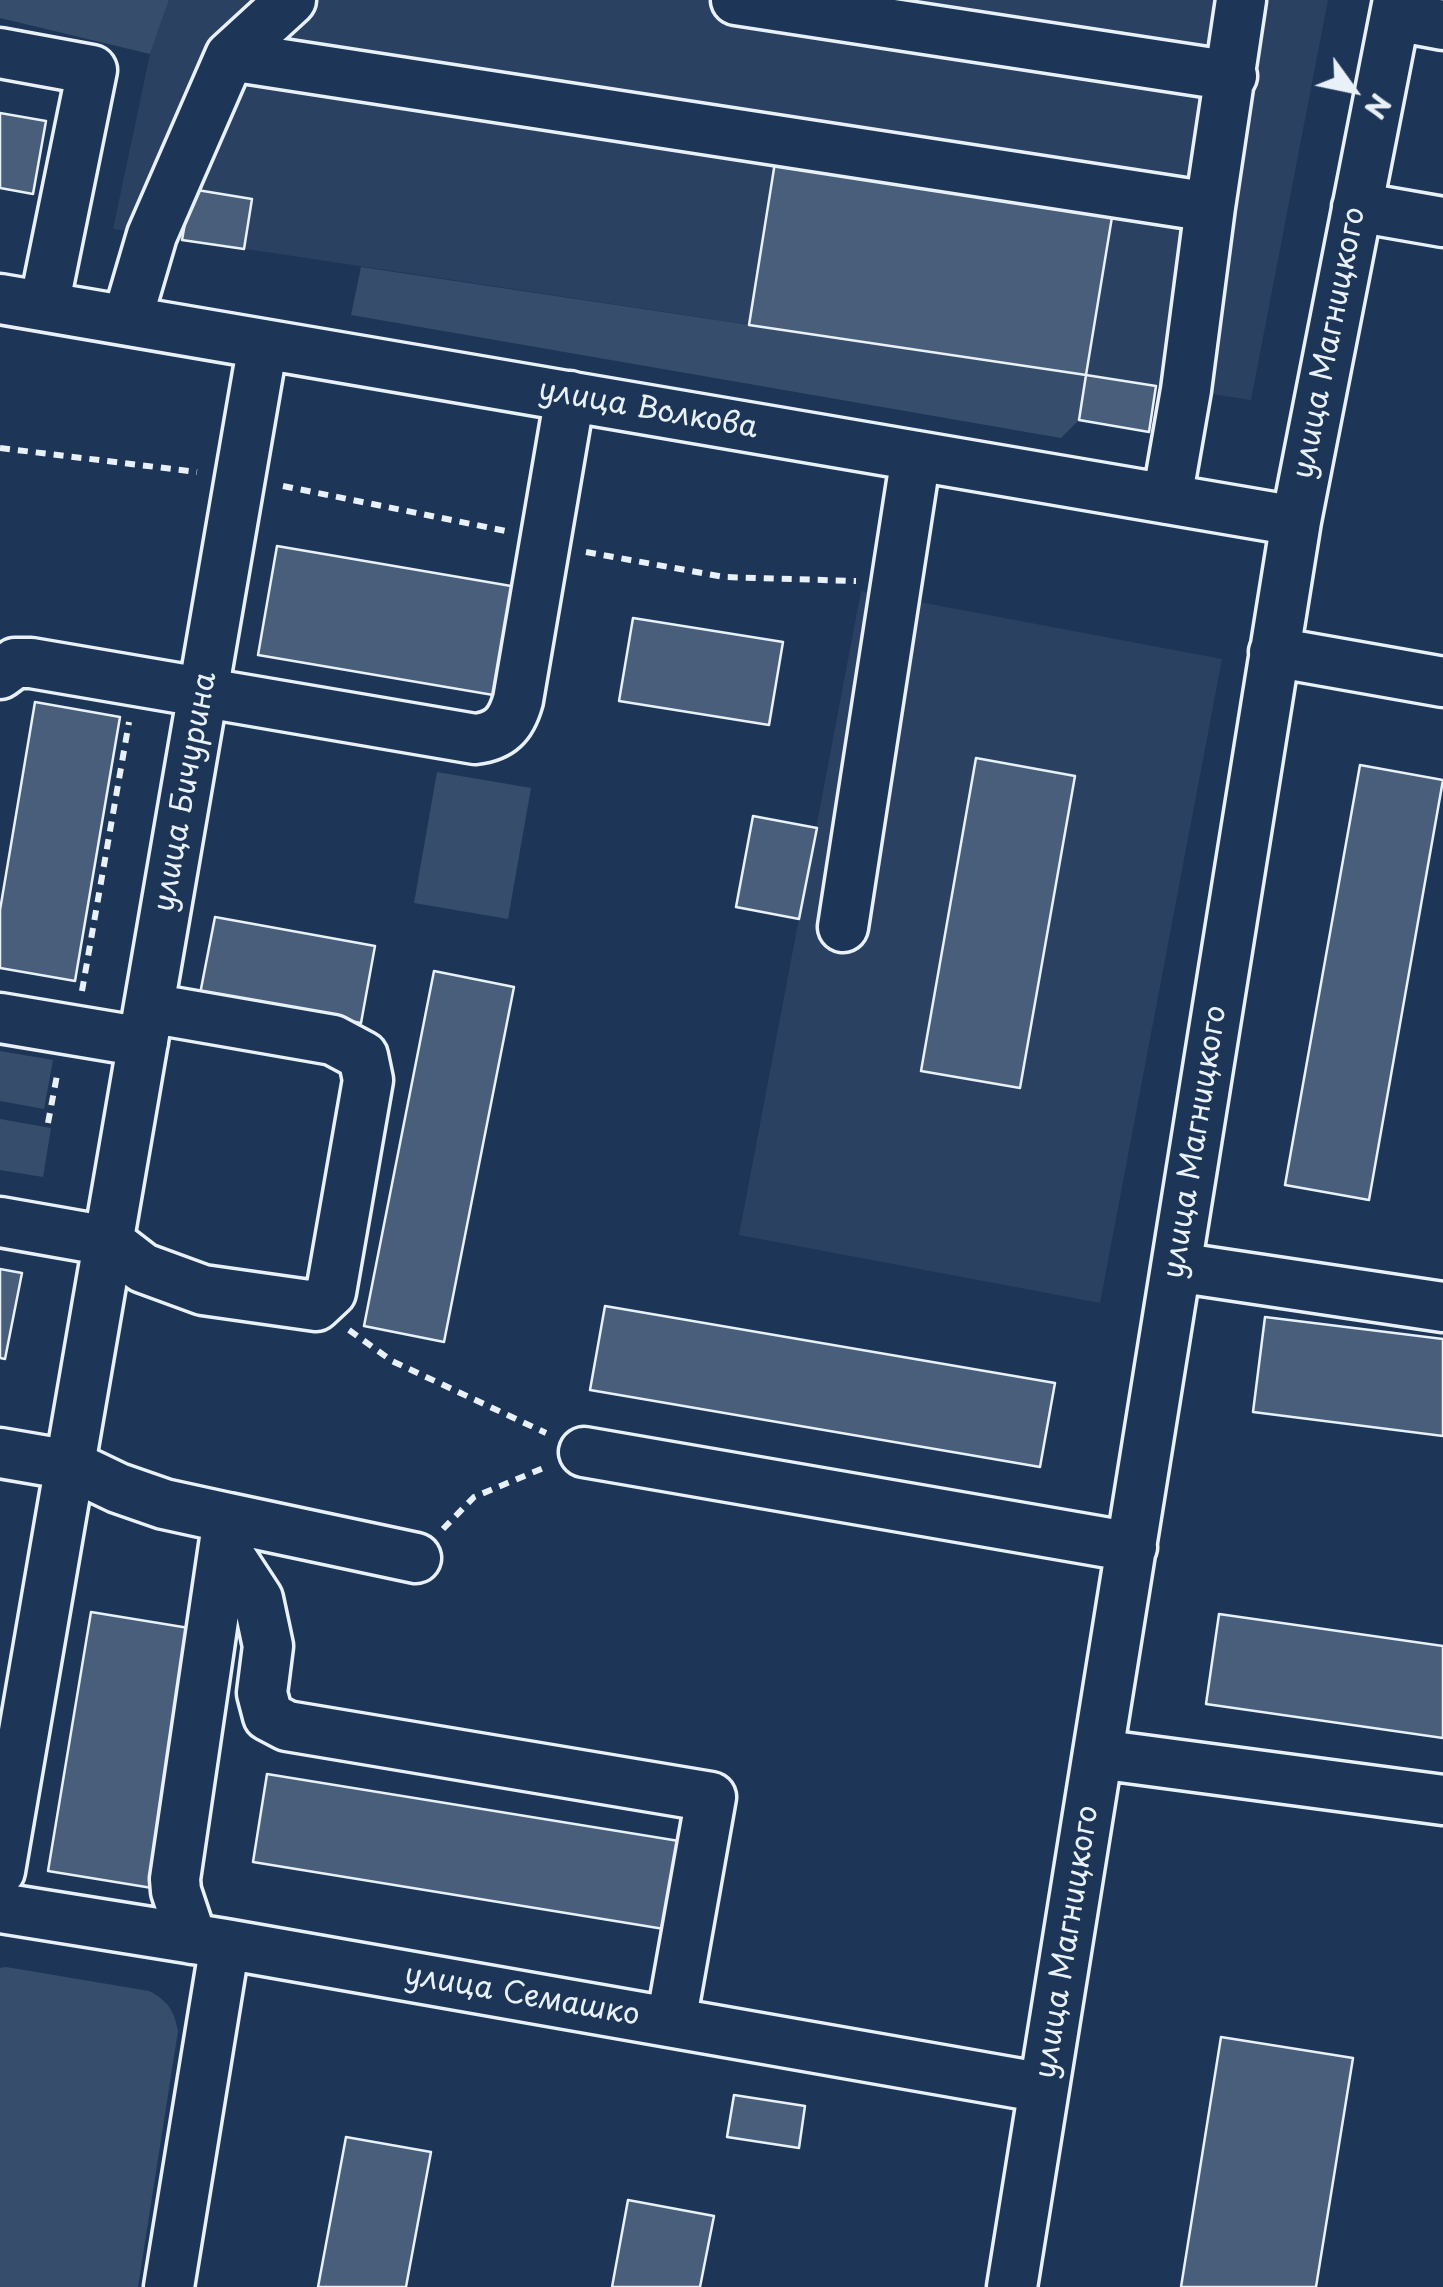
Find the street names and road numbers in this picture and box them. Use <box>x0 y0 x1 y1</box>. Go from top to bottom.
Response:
street label: улица Магницкого <box>1286 204 1374 482</box>
street label: улица Волкова <box>535 373 761 447</box>
street label: улица Бичурина <box>147 669 225 915</box>
street label: улица Магницкого <box>1157 1003 1235 1281</box>
street label: улица Магницкого <box>1029 1803 1107 2081</box>
street label: улица Семашко <box>401 1958 643 2034</box>

